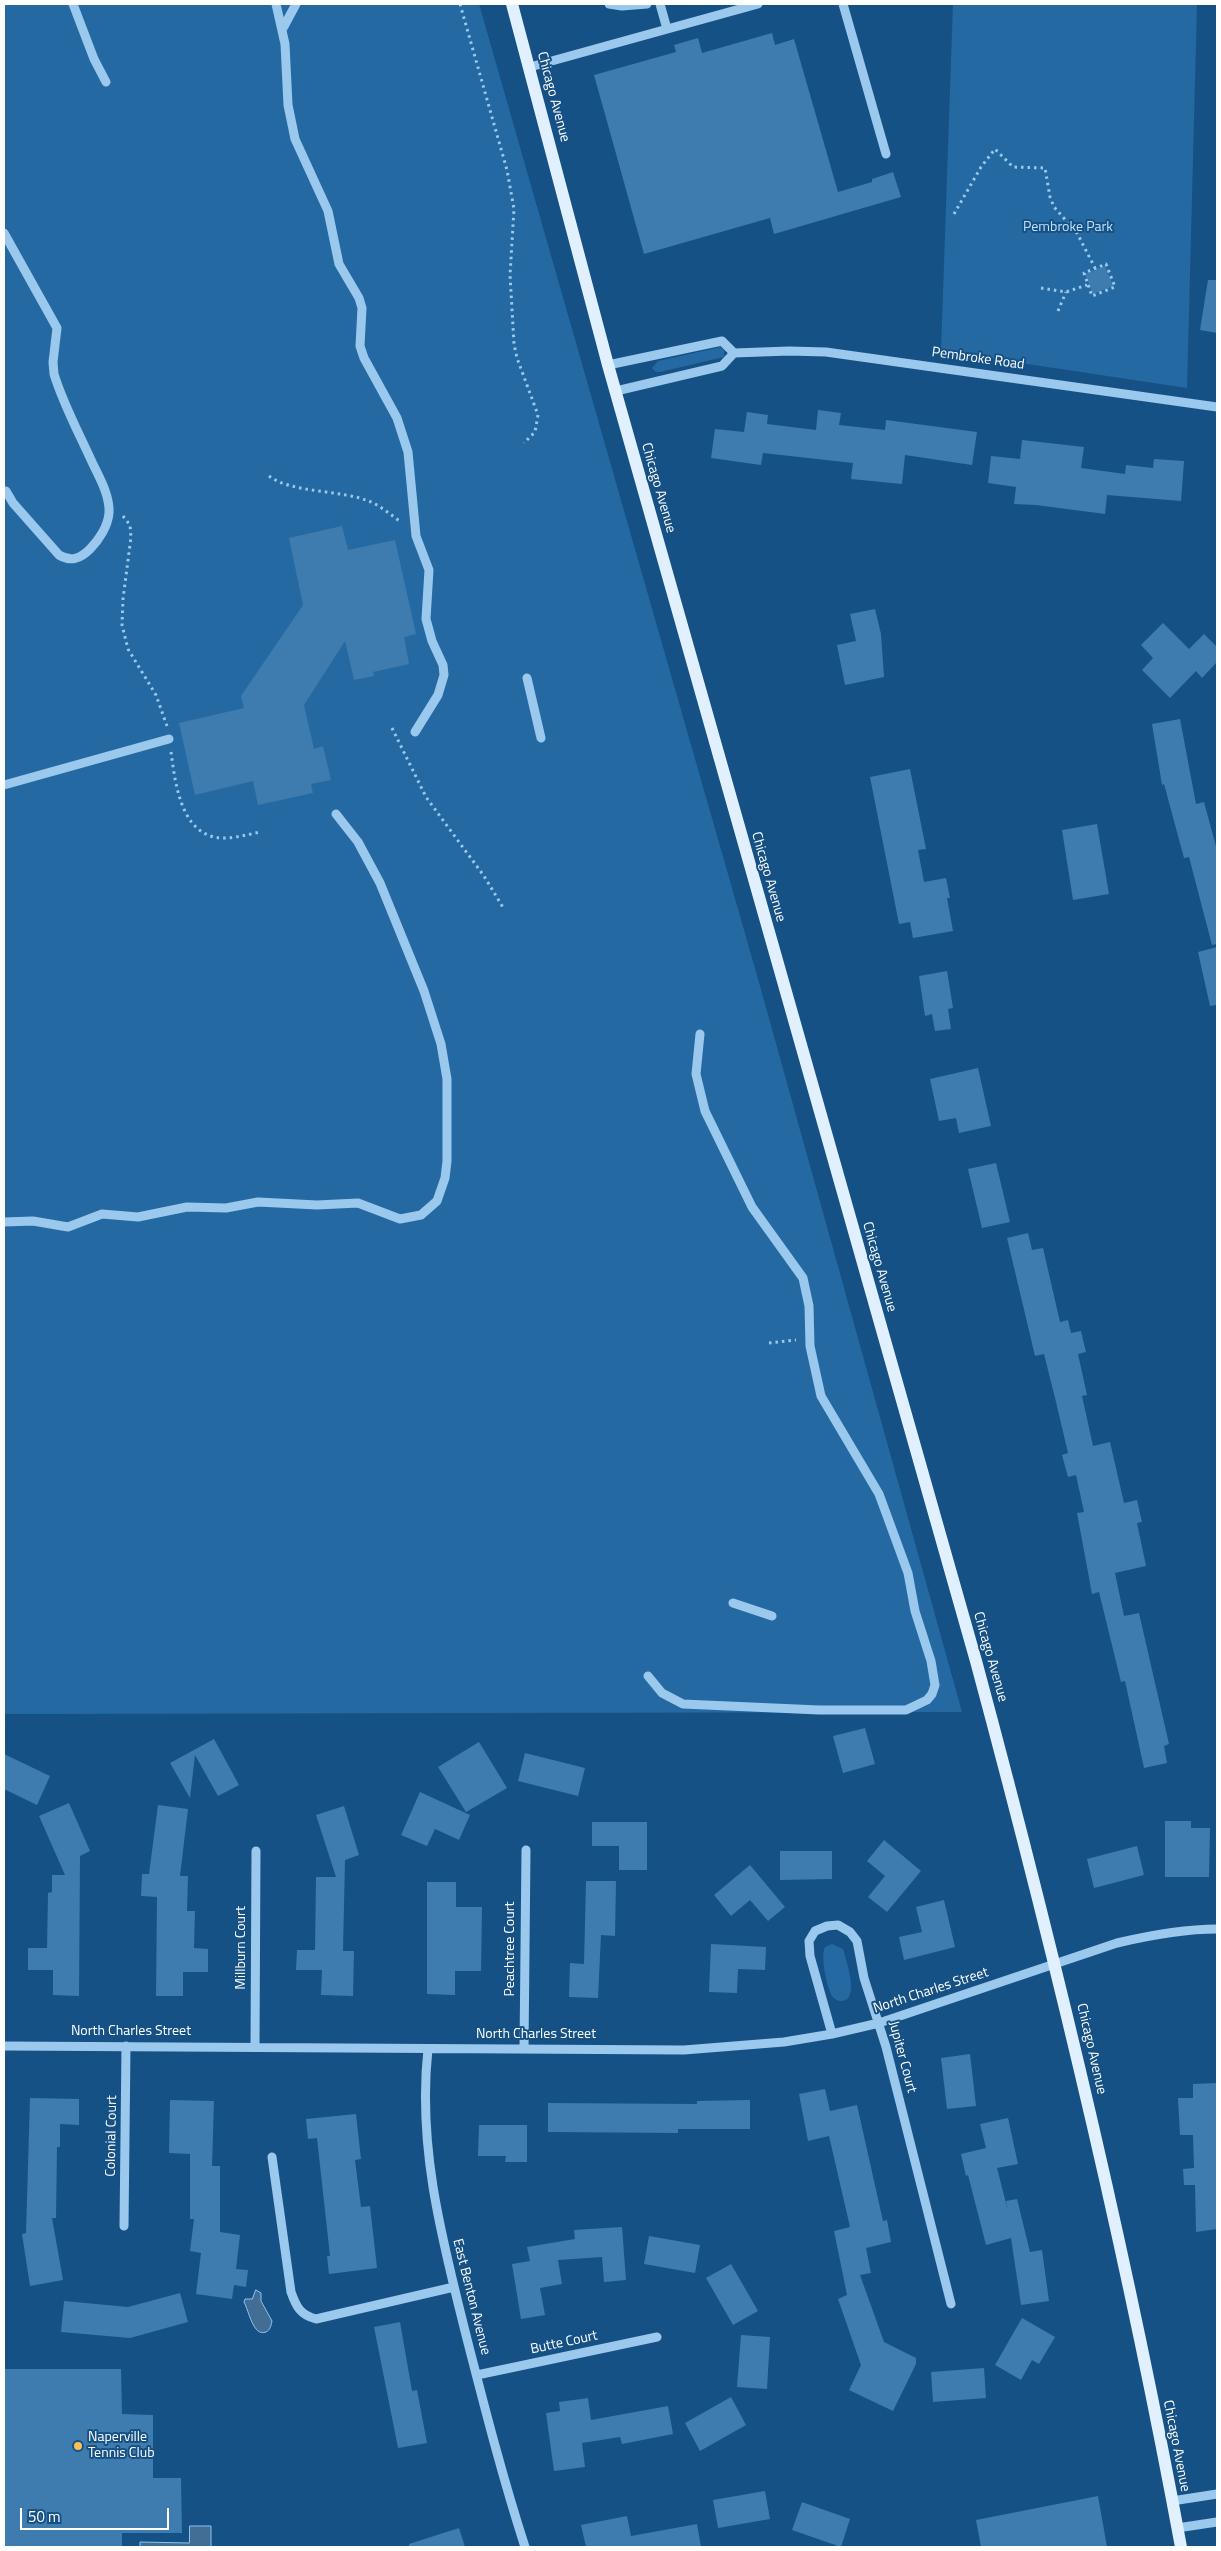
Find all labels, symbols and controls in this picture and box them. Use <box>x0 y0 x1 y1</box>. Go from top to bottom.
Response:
street label: Chicago Avenue <box>533 50 573 144</box>
park label: Pembroke Park <box>1023 220 1113 236</box>
street label: Pembroke Road <box>931 344 1025 374</box>
street label: Chicago Avenue <box>637 441 679 535</box>
street label: Chicago Avenue <box>747 830 789 924</box>
street label: Chicago Avenue <box>858 1220 900 1314</box>
street label: Chicago Avenue <box>969 1610 1011 1704</box>
street label: Peachtree Court <box>503 1902 519 1996</box>
street label: Millburn Court <box>234 1906 250 1990</box>
street label: North Charles Street <box>871 1964 991 2018</box>
street label: Chicago Avenue <box>1072 2002 1110 2096</box>
street label: Jupiter Court <box>884 2019 920 2095</box>
street label: North Charles Street <box>71 2024 191 2040</box>
street label: North Charles Street <box>476 2027 596 2043</box>
street label: Colonial Court <box>103 2095 121 2177</box>
street label: East Benton Avenue <box>448 2237 494 2357</box>
street label: Butte Court <box>529 2328 599 2358</box>
street label: Chicago Avenue <box>1159 2399 1193 2493</box>
place label: Naperville Tennis Club <box>88 2430 154 2462</box>
marker: Naperville Tennis Club <box>72 2440 84 2452</box>
scale bar <box>22 2498 171 2530</box>
text: 50 m <box>28 2505 61 2528</box>

